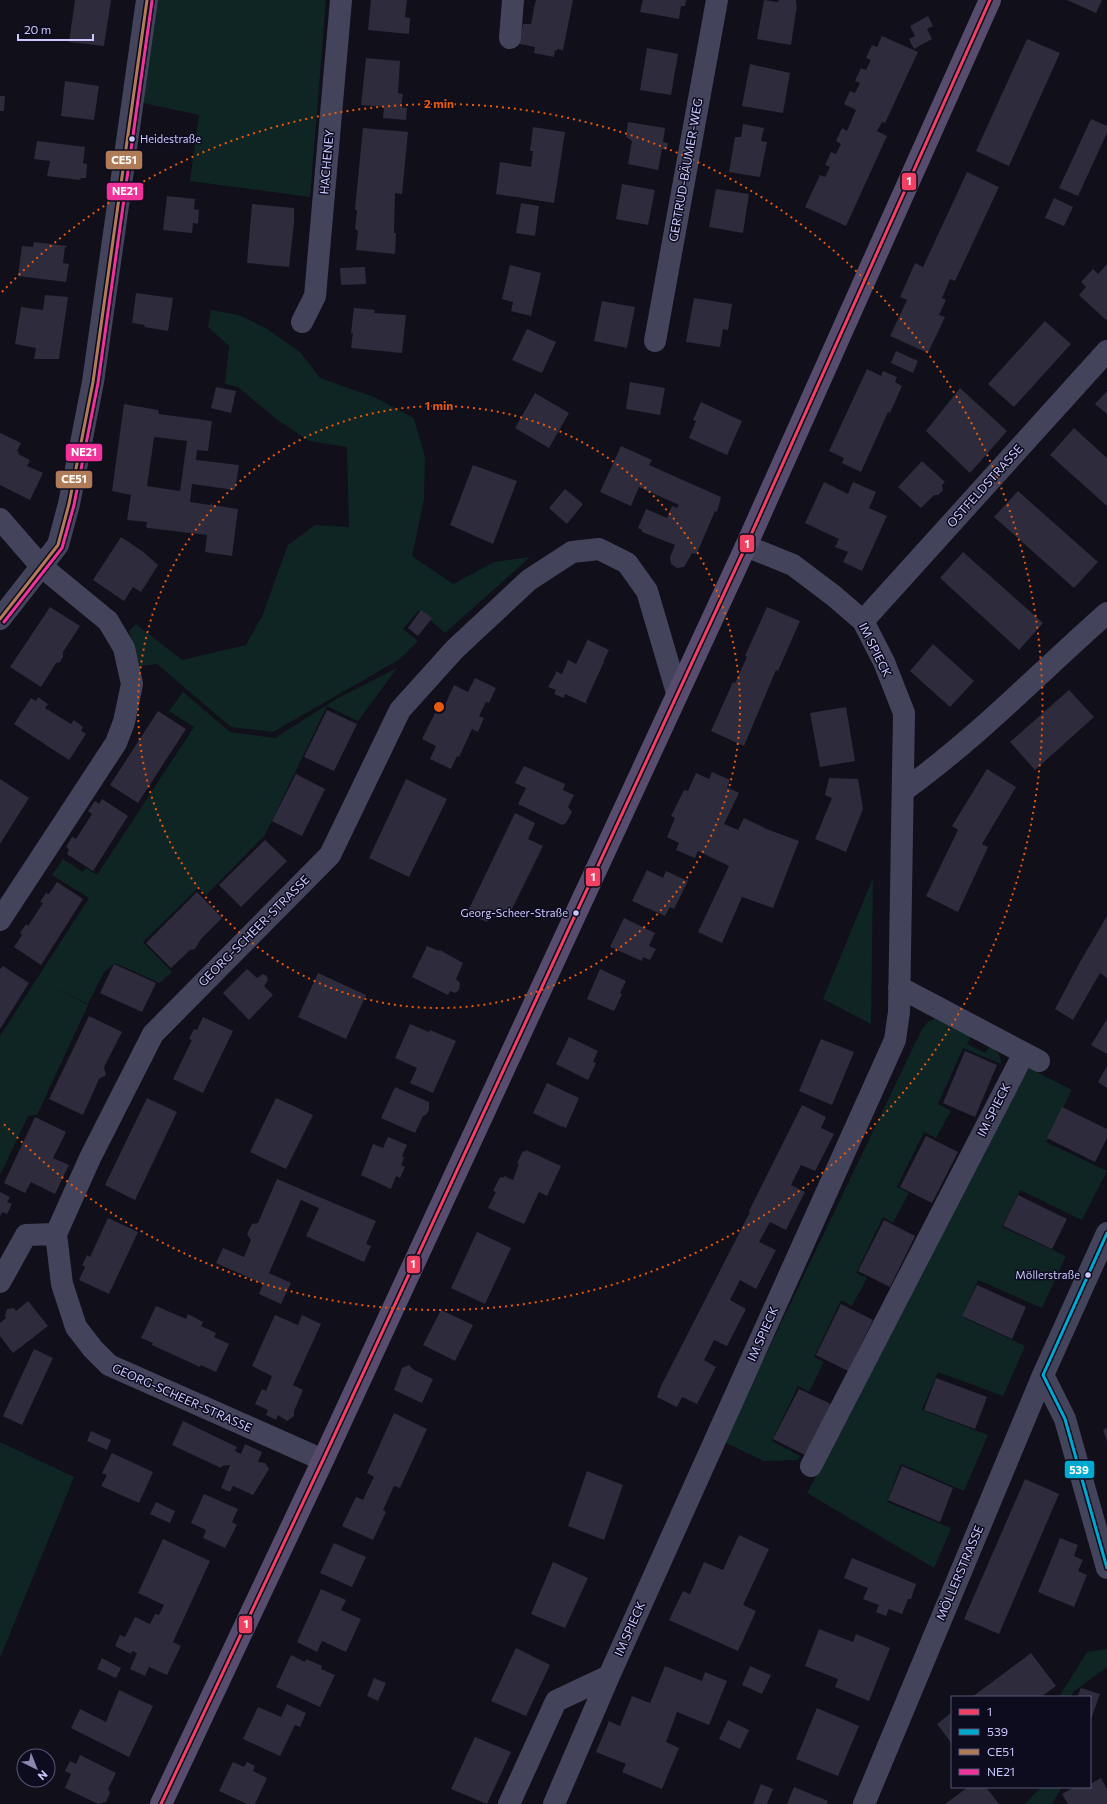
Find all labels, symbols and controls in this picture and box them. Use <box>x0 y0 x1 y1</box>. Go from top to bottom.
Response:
scale bar <box>18 16 93 42</box>
text: 20 m <box>24 22 51 36</box>
text: 2 min <box>424 96 454 110</box>
street label: GERTRUD-BÄUMER-WEG <box>665 97 705 243</box>
street label: HACHENEY <box>316 129 336 195</box>
place label: Heidestraße <box>140 132 201 145</box>
marker: Heidestraße <box>127 134 137 144</box>
line badge: CE51 <box>105 150 143 170</box>
text: CE51 <box>111 153 137 166</box>
line badge: 1 <box>901 172 917 191</box>
text: 1 <box>907 174 912 187</box>
line badge: NE21 <box>106 182 144 201</box>
text: NE21 <box>112 184 138 197</box>
text: 1 min <box>425 398 453 412</box>
street label: OSTFELDSTRASSE <box>944 441 1025 529</box>
line badge: NE21 <box>65 443 103 462</box>
text: NE21 <box>71 445 97 458</box>
line badge: CE51 <box>55 470 93 489</box>
text: CE51 <box>61 472 87 485</box>
line badge: 1 <box>739 534 755 553</box>
text: 1 <box>745 537 750 550</box>
street label: IM SPIECK <box>857 620 895 679</box>
centre of rings <box>432 700 446 714</box>
line badge: 1 <box>585 867 601 887</box>
text: 1 <box>591 870 596 883</box>
street label: GEORG-SCHEER-STRASSE <box>195 872 312 989</box>
place label: Georg-Scheer-Straße <box>461 906 568 919</box>
marker: Georg-Scheer-Straße <box>571 908 581 918</box>
street label: IM SPIECK <box>974 1080 1013 1139</box>
line badge: 1 <box>406 1255 421 1274</box>
text: 1 <box>411 1257 416 1270</box>
place label: Möllerstraße <box>1015 1268 1080 1281</box>
marker: Möllerstraße <box>1083 1270 1093 1280</box>
street label: IM SPIECK <box>744 1304 780 1363</box>
street label: GEORG-SCHEER-STRASSE <box>111 1360 254 1434</box>
line badge: 539 <box>1064 1460 1095 1479</box>
text: 539 <box>1069 1463 1089 1476</box>
street label: MÖLLERSTRASSE <box>933 1523 985 1622</box>
street label: IM SPIECK <box>611 1599 647 1658</box>
line badge: 1 <box>238 1615 253 1634</box>
text: 1 <box>244 1617 249 1630</box>
legend <box>951 1696 1091 1788</box>
text: 1 <box>987 1704 992 1718</box>
text: 539 <box>987 1724 1008 1738</box>
text: CE51 <box>987 1744 1014 1758</box>
north arrow <box>16 1748 56 1788</box>
text: NE21 <box>987 1764 1015 1778</box>
text: N <box>36 1768 51 1783</box>

